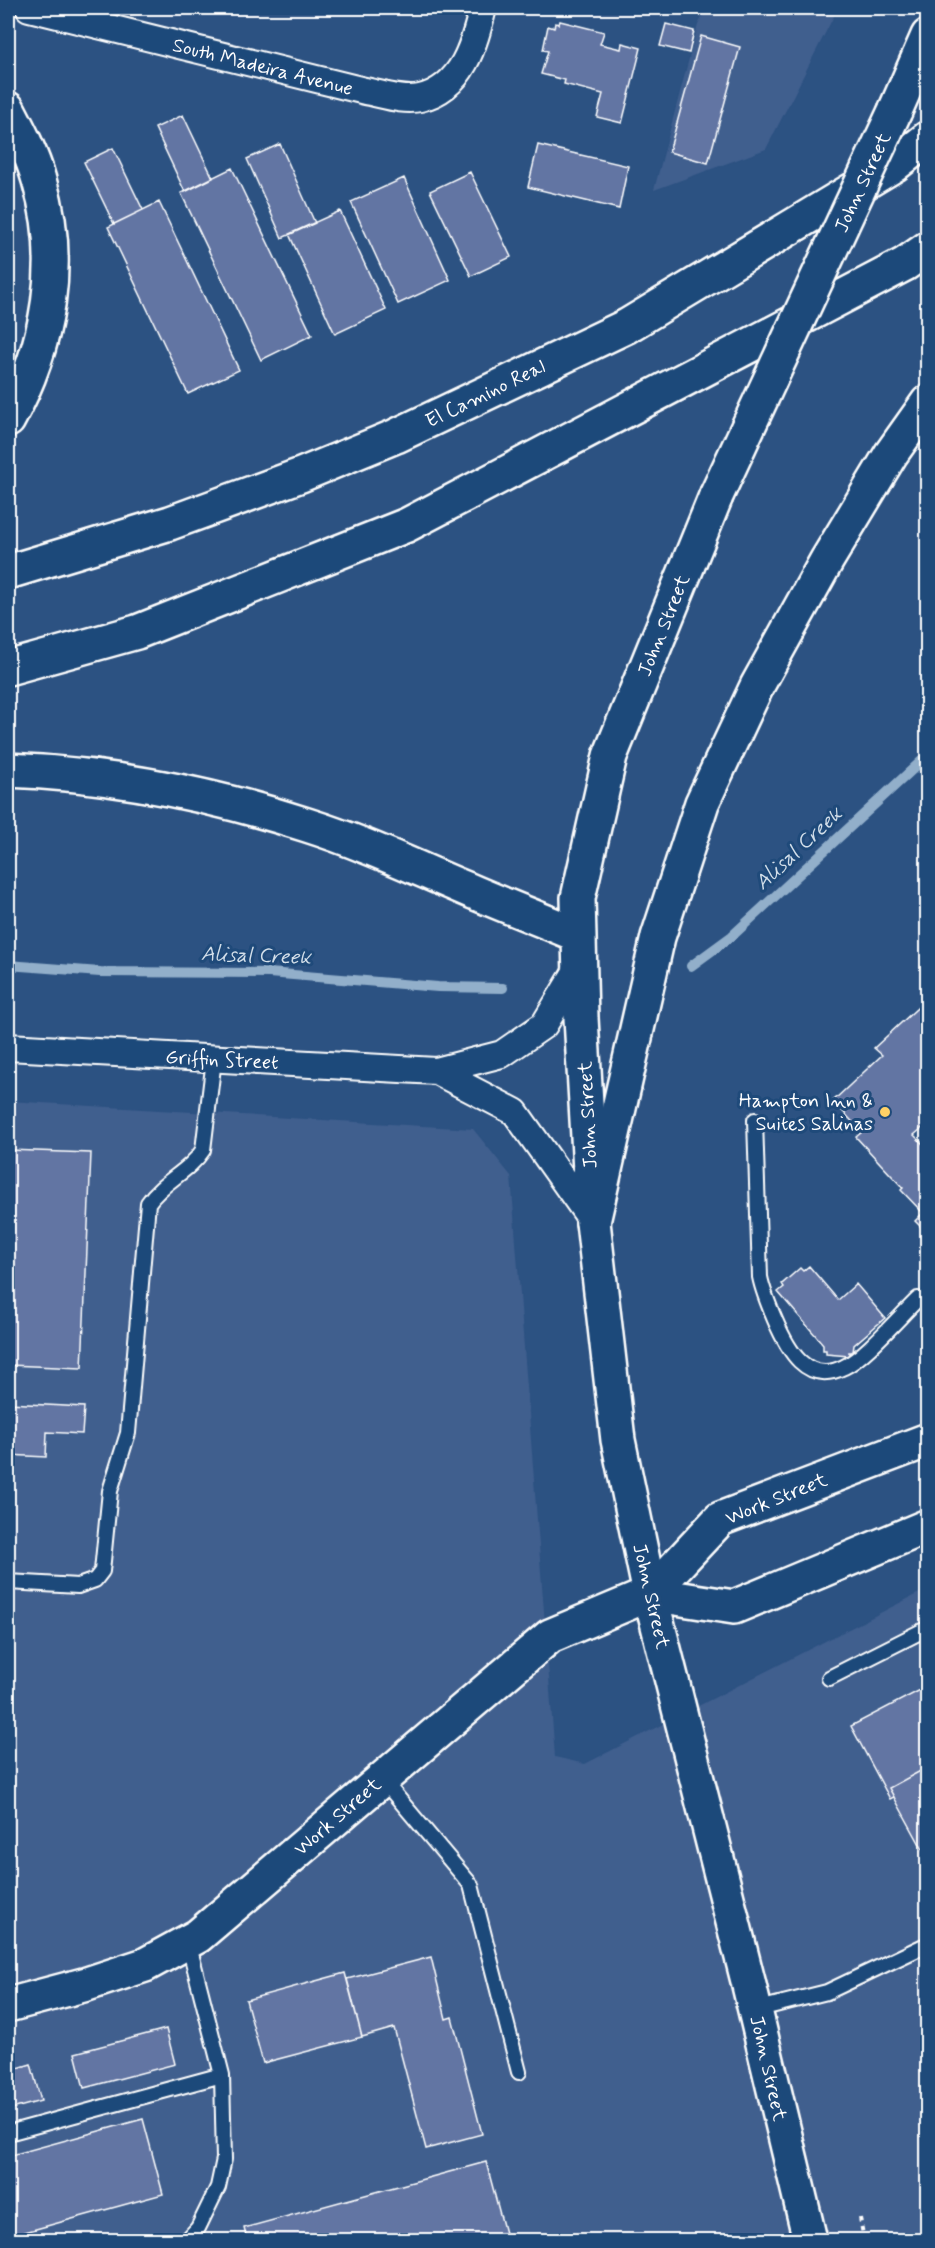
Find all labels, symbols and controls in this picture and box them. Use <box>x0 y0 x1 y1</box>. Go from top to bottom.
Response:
street label: South Madeira Avenue <box>170 32 356 103</box>
street label: John Street <box>828 128 898 237</box>
street label: El Camino Real <box>421 354 550 435</box>
street label: John Street <box>632 570 697 680</box>
water label: Alisal Creek <box>749 800 849 897</box>
water label: Alisal Creek <box>200 940 313 972</box>
street label: Griffin Street <box>165 1044 279 1077</box>
street label: John Street <box>572 1060 605 1169</box>
place label: Hampton Inn & Suites Salinas <box>739 1088 873 1138</box>
marker: Hampton Inn & Suites Salinas <box>878 1105 892 1119</box>
street label: Work Street <box>722 1467 832 1532</box>
street label: John Street <box>625 1541 676 1652</box>
street label: Work Street <box>289 1772 388 1863</box>
street label: John Street <box>742 2013 793 2124</box>

